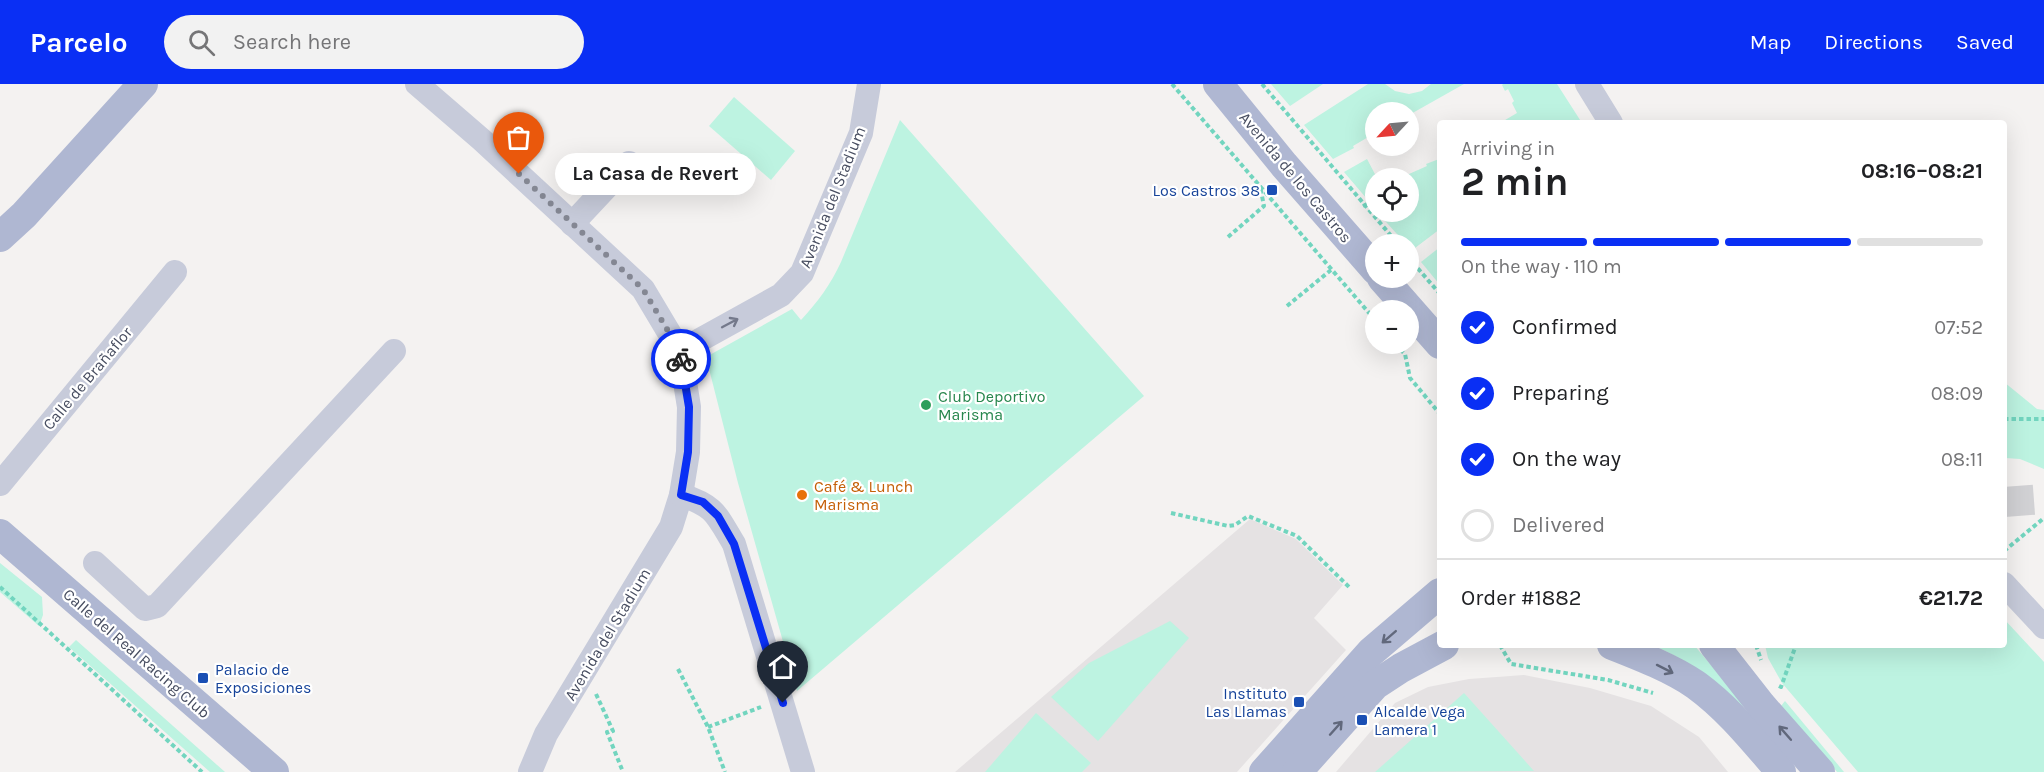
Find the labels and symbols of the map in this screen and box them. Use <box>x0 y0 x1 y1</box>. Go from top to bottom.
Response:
north arrow <box>1365 102 1419 156</box>
street label: Avenida de los Castros <box>1235 108 1356 246</box>
pin <box>493 112 544 174</box>
street label: Avenida del Stadium <box>795 124 870 271</box>
callout: La Casa de Revert <box>555 153 756 195</box>
place label: Los Castros 38 <box>1153 181 1260 200</box>
marker: Los Castros 38 <box>1265 183 1279 197</box>
one-way arrow <box>721 317 738 329</box>
street label: Calle de Brañaflor <box>39 323 136 434</box>
courier <box>651 329 711 389</box>
place label: Club Deportivo Marisma <box>938 387 1045 424</box>
marker: Club Deportivo Marisma <box>919 398 933 412</box>
place label: Café & Lunch Marisma <box>814 477 913 514</box>
marker: Café & Lunch Marisma <box>795 488 809 502</box>
street label: Avenida del Stadium <box>560 565 654 704</box>
street label: Calle del Real Racing Club <box>59 584 214 722</box>
one-way arrow <box>1382 630 1397 644</box>
pin <box>757 641 808 703</box>
place label: Palacio de Exposiciones <box>215 660 312 697</box>
one-way arrow <box>1656 663 1673 675</box>
marker: Palacio de Exposiciones <box>196 671 210 685</box>
place label: Instituto Las Llamas <box>1206 684 1287 721</box>
marker: Instituto Las Llamas <box>1292 695 1306 709</box>
place label: Alcalde Vega Lamera 1 <box>1374 702 1465 739</box>
marker: Alcalde Vega Lamera 1 <box>1355 713 1369 727</box>
one-way arrow <box>1329 721 1343 736</box>
one-way arrow <box>1779 725 1792 741</box>

